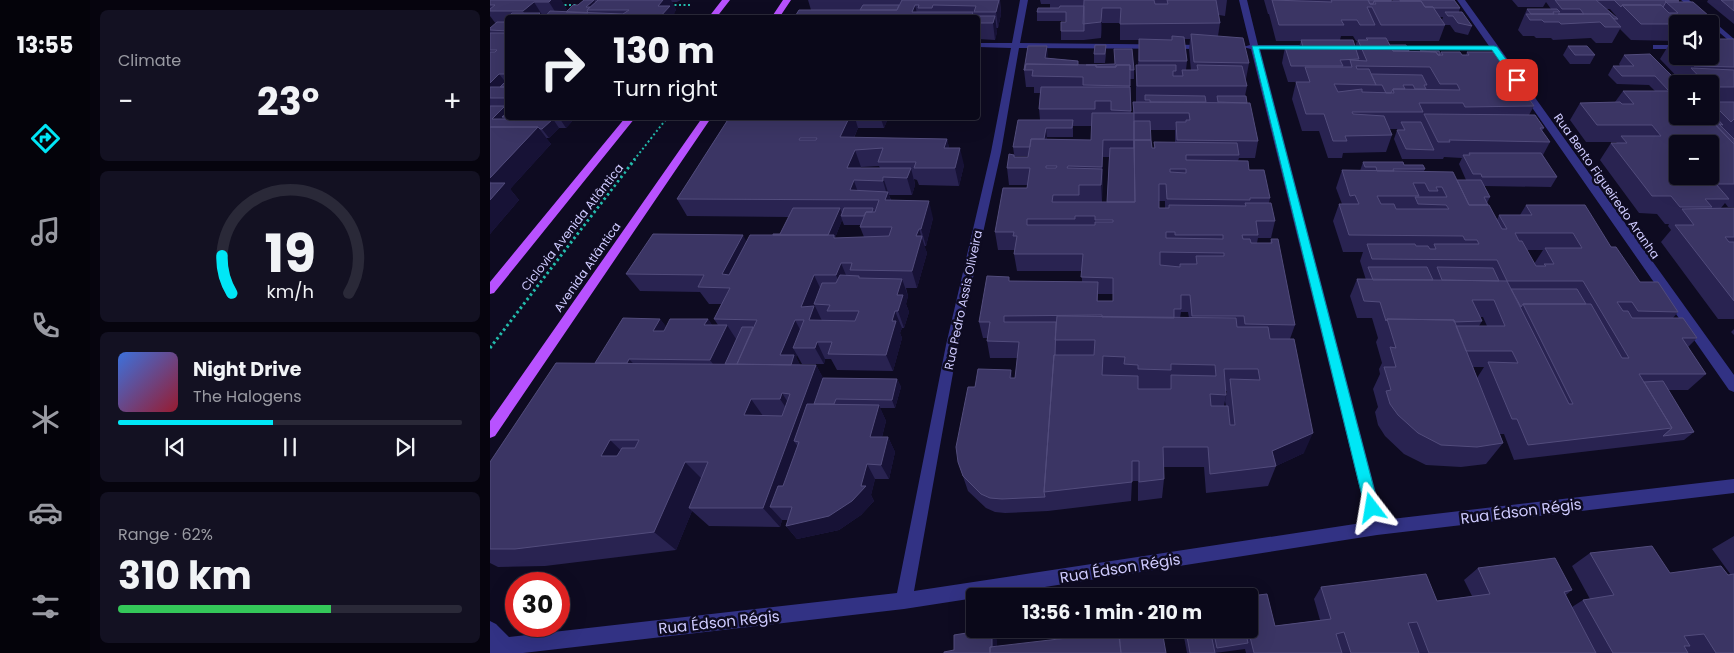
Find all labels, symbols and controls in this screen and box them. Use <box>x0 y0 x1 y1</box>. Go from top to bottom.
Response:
map controls <box>1669 15 1719 185</box>
button: sound <box>1669 15 1719 65</box>
text: 130 m <box>613 26 715 75</box>
text: 13:55 <box>17 30 73 61</box>
icon: right <box>530 35 595 100</box>
text: Climate <box>118 49 181 72</box>
pin <box>1496 59 1538 101</box>
icon: arrive <box>1503 66 1531 94</box>
text: Turn right <box>613 73 718 104</box>
text: 23° <box>257 75 319 128</box>
button: + <box>1669 75 1719 125</box>
text: − <box>118 82 133 121</box>
text: + <box>443 82 462 121</box>
street label: Rua Bento Figueiredo Aranha <box>1550 110 1664 262</box>
icon: directions <box>28 121 63 156</box>
button: − <box>1669 135 1719 185</box>
street label: Ciclovia Avenida Atlântica <box>518 161 626 293</box>
icon: music <box>28 214 63 249</box>
text: 19 <box>264 217 316 290</box>
street label: Avenida Atlântica <box>551 219 623 315</box>
street label: Rua Pedro Assis Oliveira <box>940 229 986 371</box>
text: km/h <box>266 279 314 304</box>
icon: phone <box>28 308 63 343</box>
text: Night Drive <box>193 356 302 383</box>
text: The Halogens <box>193 385 301 408</box>
icon: climate <box>28 402 63 437</box>
icon: previous <box>161 433 189 461</box>
icon: pause <box>276 433 304 461</box>
icon: next <box>391 433 419 461</box>
position arrow <box>1345 481 1397 533</box>
street label: Rua Édson Régis <box>1459 493 1583 529</box>
icon: car <box>28 495 63 530</box>
text: Range · 62% <box>118 523 213 546</box>
street label: Rua Édson Régis <box>1058 548 1182 588</box>
text: 310 km <box>118 549 252 602</box>
speed limit sign: 30 <box>505 572 570 637</box>
icon: filters <box>28 589 63 624</box>
text: 13:56 · 1 min · 210 m <box>1022 599 1202 626</box>
street label: Rua Édson Régis <box>657 605 781 639</box>

